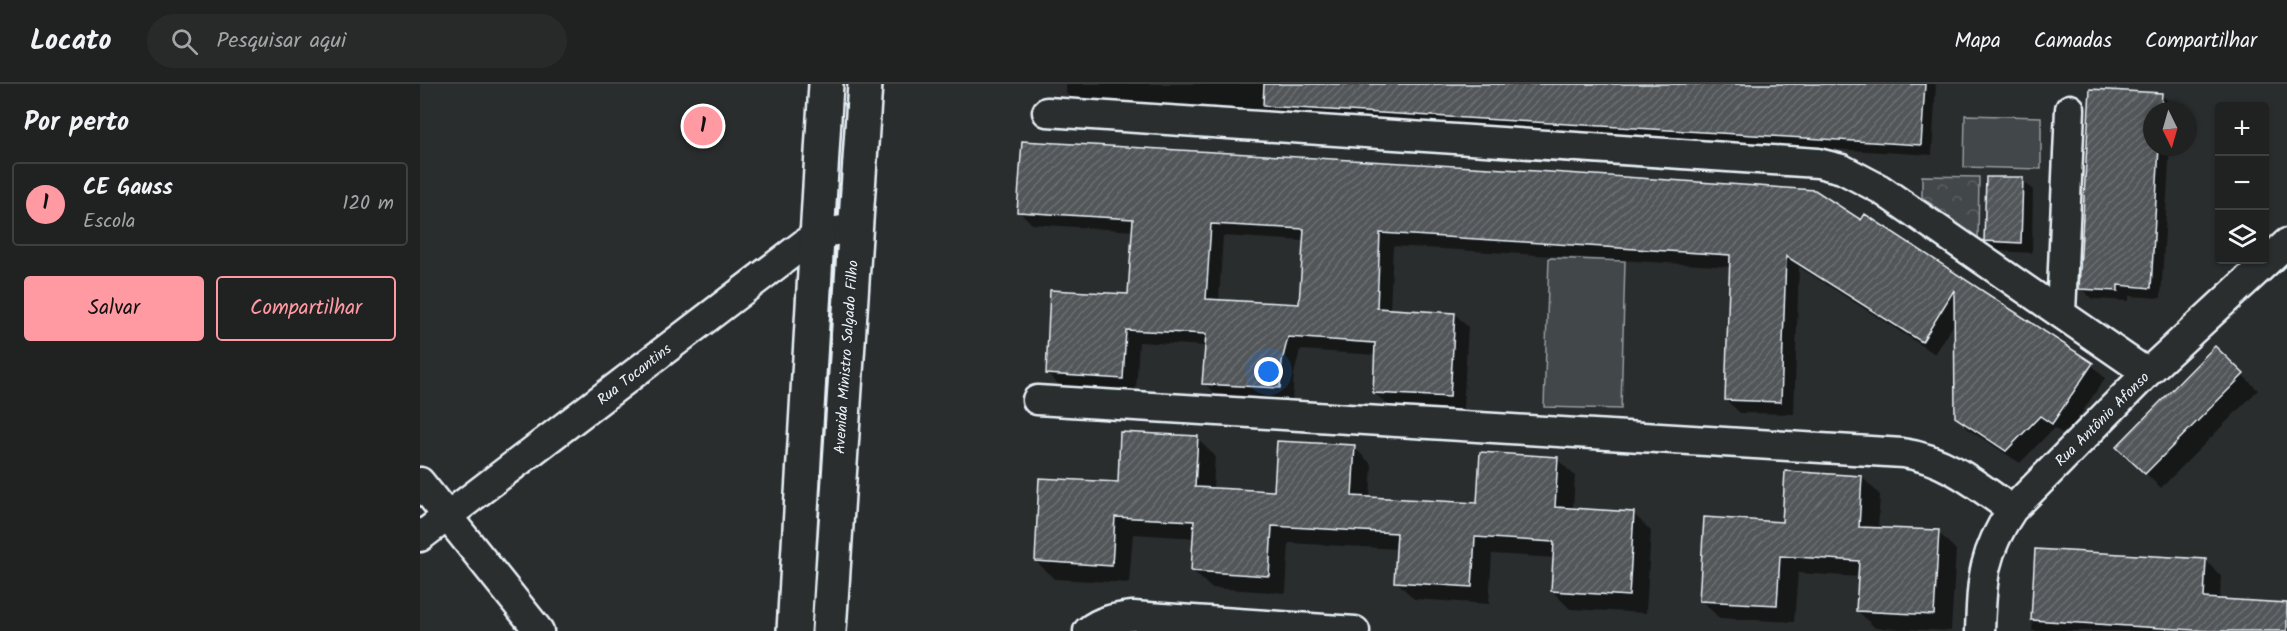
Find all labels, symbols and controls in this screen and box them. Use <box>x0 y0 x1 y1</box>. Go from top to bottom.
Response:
search box <box>147 14 567 68</box>
text: Locato <box>30 19 111 64</box>
text: Pesquisar aqui <box>216 24 346 59</box>
icon: search <box>168 25 201 58</box>
text: Mapa <box>1954 25 2001 58</box>
text: Camadas <box>2034 25 2112 58</box>
text: Compartilhar <box>2145 25 2257 58</box>
text: Por perto <box>24 102 129 144</box>
north arrow <box>2143 102 2197 156</box>
map controls <box>2215 102 2269 264</box>
button: + <box>2215 102 2269 156</box>
pin: 1 <box>684 104 722 148</box>
button: − <box>2215 156 2269 210</box>
text: CE Gauss <box>83 171 173 206</box>
text: 1 <box>42 188 49 220</box>
text: 120 m <box>342 188 394 220</box>
text: Escola <box>83 206 135 238</box>
button: layers <box>2215 210 2269 264</box>
street label: Avenida Ministro Salgado Filho <box>828 259 866 455</box>
button: Salvar <box>24 276 204 341</box>
button: Compartilhar <box>216 276 396 341</box>
street label: Rua Tocantins <box>592 337 678 412</box>
your location <box>1254 357 1283 386</box>
street label: Rua Antônio Afonso <box>2050 367 2156 473</box>

